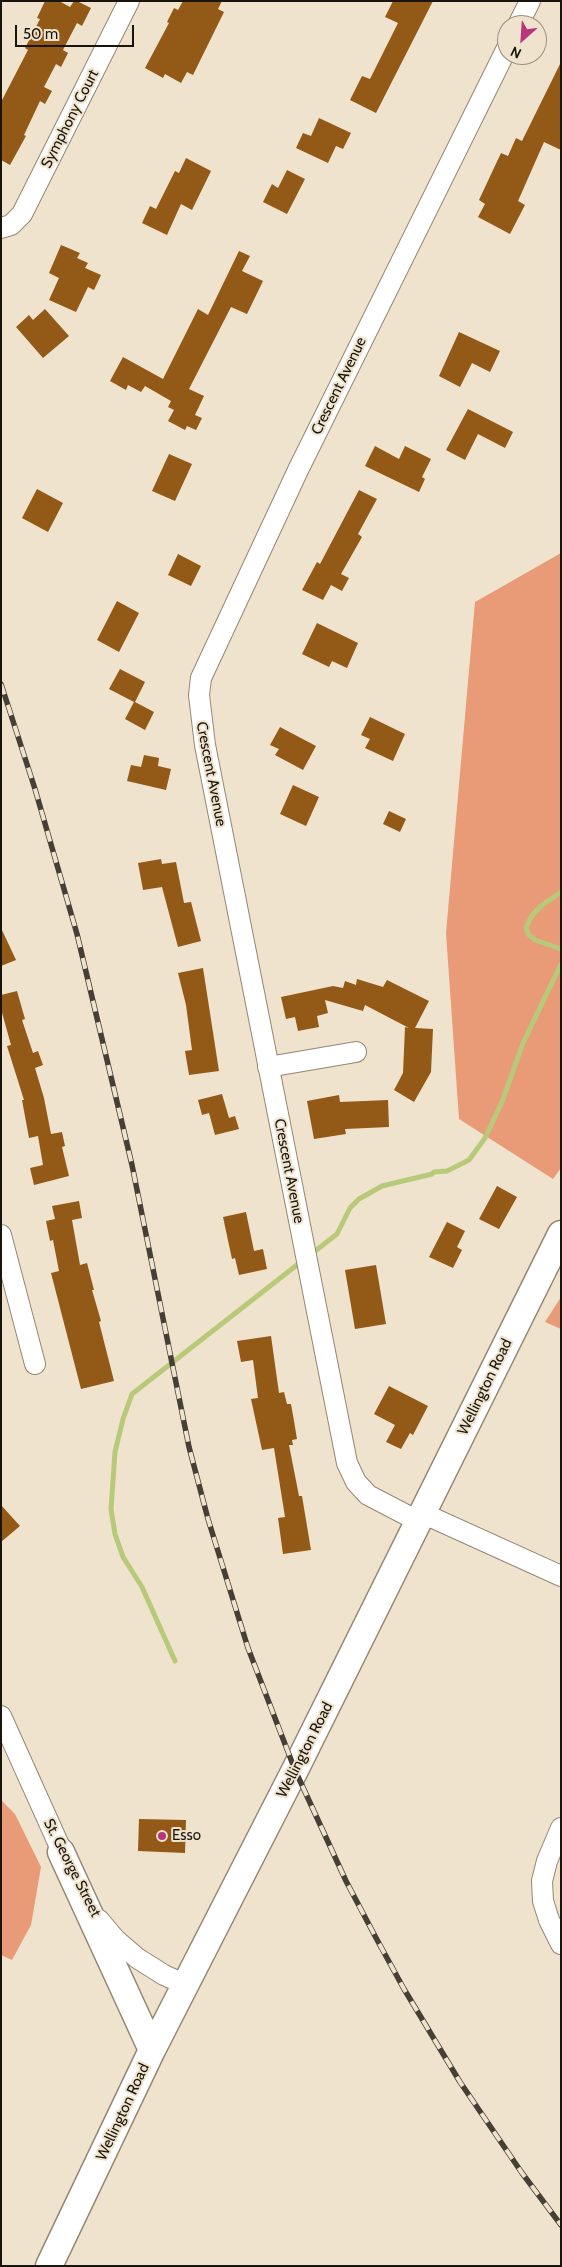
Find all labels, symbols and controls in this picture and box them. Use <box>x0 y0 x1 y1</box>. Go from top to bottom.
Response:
scale bar <box>18 15 136 47</box>
north arrow <box>497 15 547 65</box>
text: 50 m <box>23 25 58 43</box>
text: N <box>507 42 524 63</box>
street label: Symphony Court <box>37 67 103 171</box>
street label: Crescent Avenue <box>308 334 370 438</box>
street label: Crescent Avenue <box>192 720 230 828</box>
street label: Crescent Avenue <box>270 1117 308 1225</box>
street label: Wellington Road <box>454 1336 516 1438</box>
street label: Wellington Road <box>273 1699 337 1801</box>
street label: St. George Street <box>40 1816 104 1920</box>
place label: Esso <box>172 1827 201 1845</box>
marker: Esso <box>156 1830 168 1842</box>
street label: Wellington Road <box>93 2061 153 2163</box>

